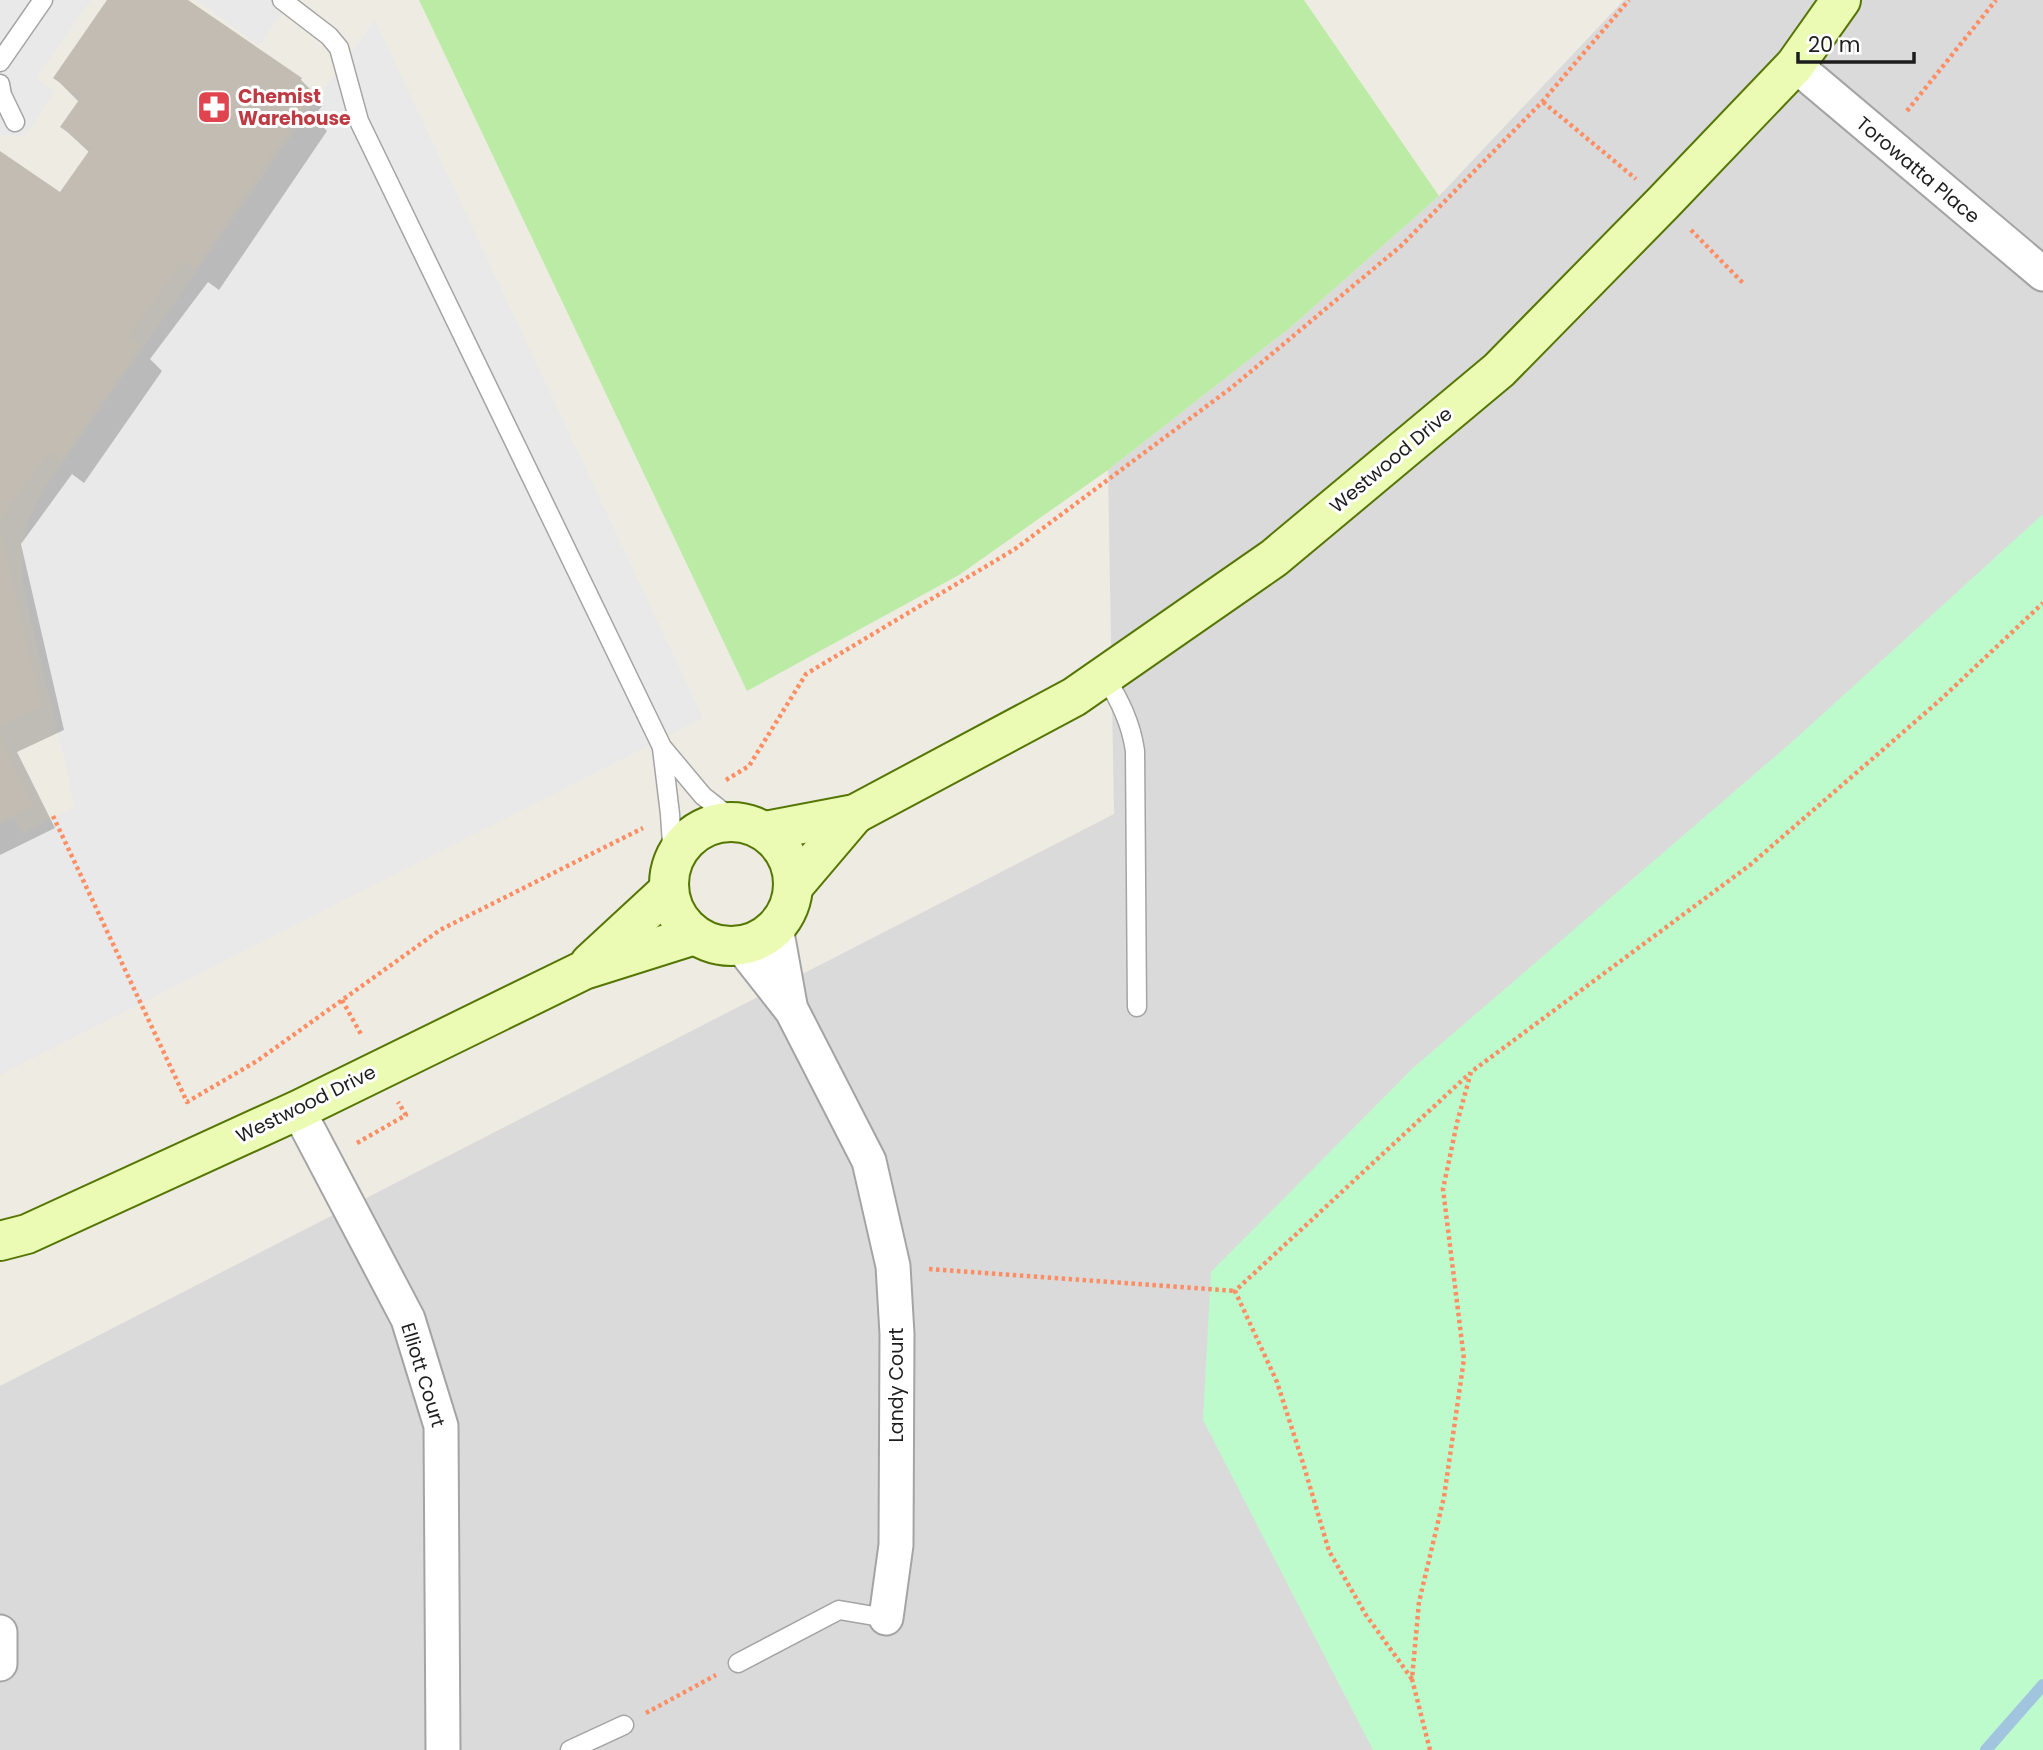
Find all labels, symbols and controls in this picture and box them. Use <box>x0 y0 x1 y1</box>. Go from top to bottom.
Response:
scale bar <box>1798 21 1913 65</box>
text: 20 m <box>1808 30 1861 59</box>
place label: Chemist Warehouse <box>238 83 351 132</box>
pharmacy icon: Chemist Warehouse <box>195 88 233 126</box>
street label: Torowatta Place <box>1850 110 1986 230</box>
street label: Westwood Drive <box>1324 401 1458 519</box>
street label: Westwood Drive <box>231 1058 381 1150</box>
street label: Elliott Court <box>394 1319 452 1431</box>
street label: Landy Court <box>883 1328 910 1442</box>

